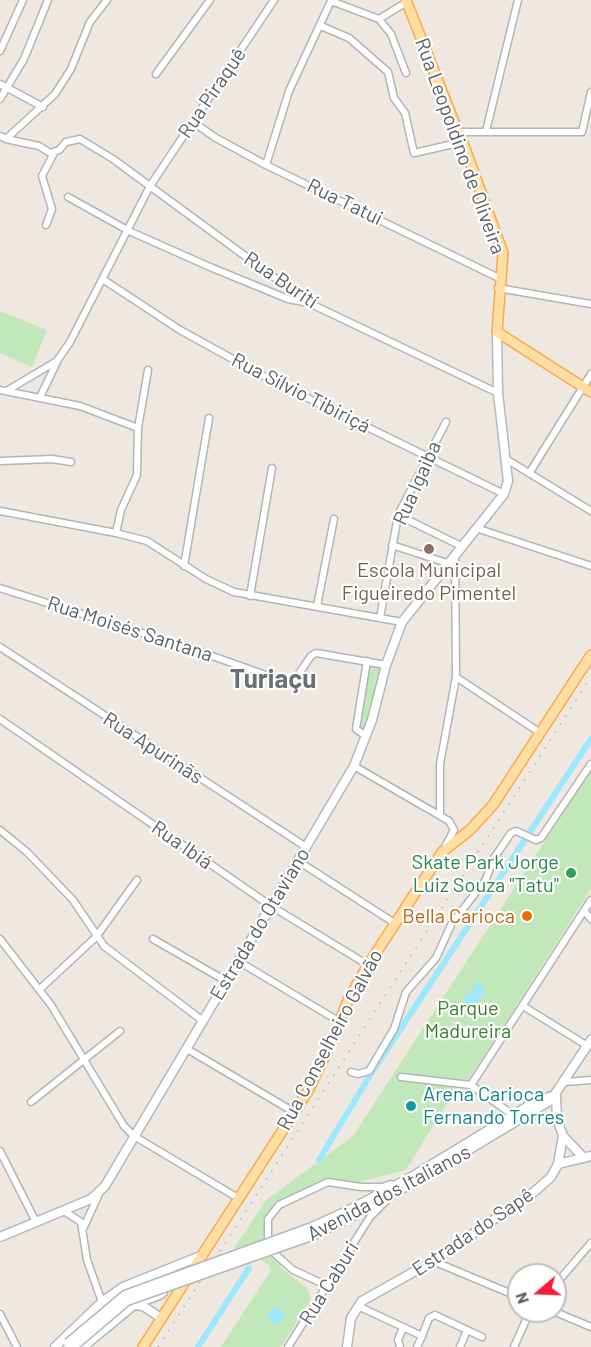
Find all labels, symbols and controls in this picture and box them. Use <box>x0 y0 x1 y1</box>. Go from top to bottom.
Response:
street label: Rua Leopoldino de Oliveira <box>410 35 510 257</box>
street label: Rua Piraquê <box>173 43 251 143</box>
street label: Rua Tatui <box>303 173 387 231</box>
street label: Rua Burití <box>239 247 323 313</box>
street label: Rua Sílvio Tibiriçá <box>228 348 374 438</box>
street label: Rua Igaiba <box>388 437 446 529</box>
marker: Escola Municipal Figueiredo Pimentel <box>422 542 436 556</box>
place label: Escola Municipal Figueiredo Pimentel <box>342 558 516 605</box>
street label: Rua Moisés Santana <box>44 591 216 667</box>
district label: Turiaçu <box>230 663 316 695</box>
street label: Rua Apurinãs <box>99 707 207 789</box>
street label: Rua Ibiá <box>147 816 217 874</box>
street label: Estrada do Otaviano <box>205 843 315 1005</box>
place label: Skate Park Jorge Luiz Souza "Tatu" <box>412 850 559 897</box>
marker: Skate Park Jorge Luiz Souza "Tatu" <box>564 866 578 880</box>
place label: Bella Carioca <box>402 904 515 928</box>
marker: Bella Carioca <box>520 909 534 923</box>
street label: Rua Conselheiro Galvão <box>272 945 388 1135</box>
park label: Parque Madureira <box>425 996 511 1043</box>
place label: Arena Carioca Fernando Torres <box>423 1082 564 1129</box>
marker: Arena Carioca Fernando Torres <box>404 1099 418 1113</box>
street label: Avenida dos Italianos <box>303 1140 475 1246</box>
street label: Estrada do Sapê <box>408 1183 538 1281</box>
street label: Rua Caburi <box>294 1237 364 1329</box>
north arrow <box>507 1263 567 1323</box>
text: N <box>511 1290 532 1307</box>

